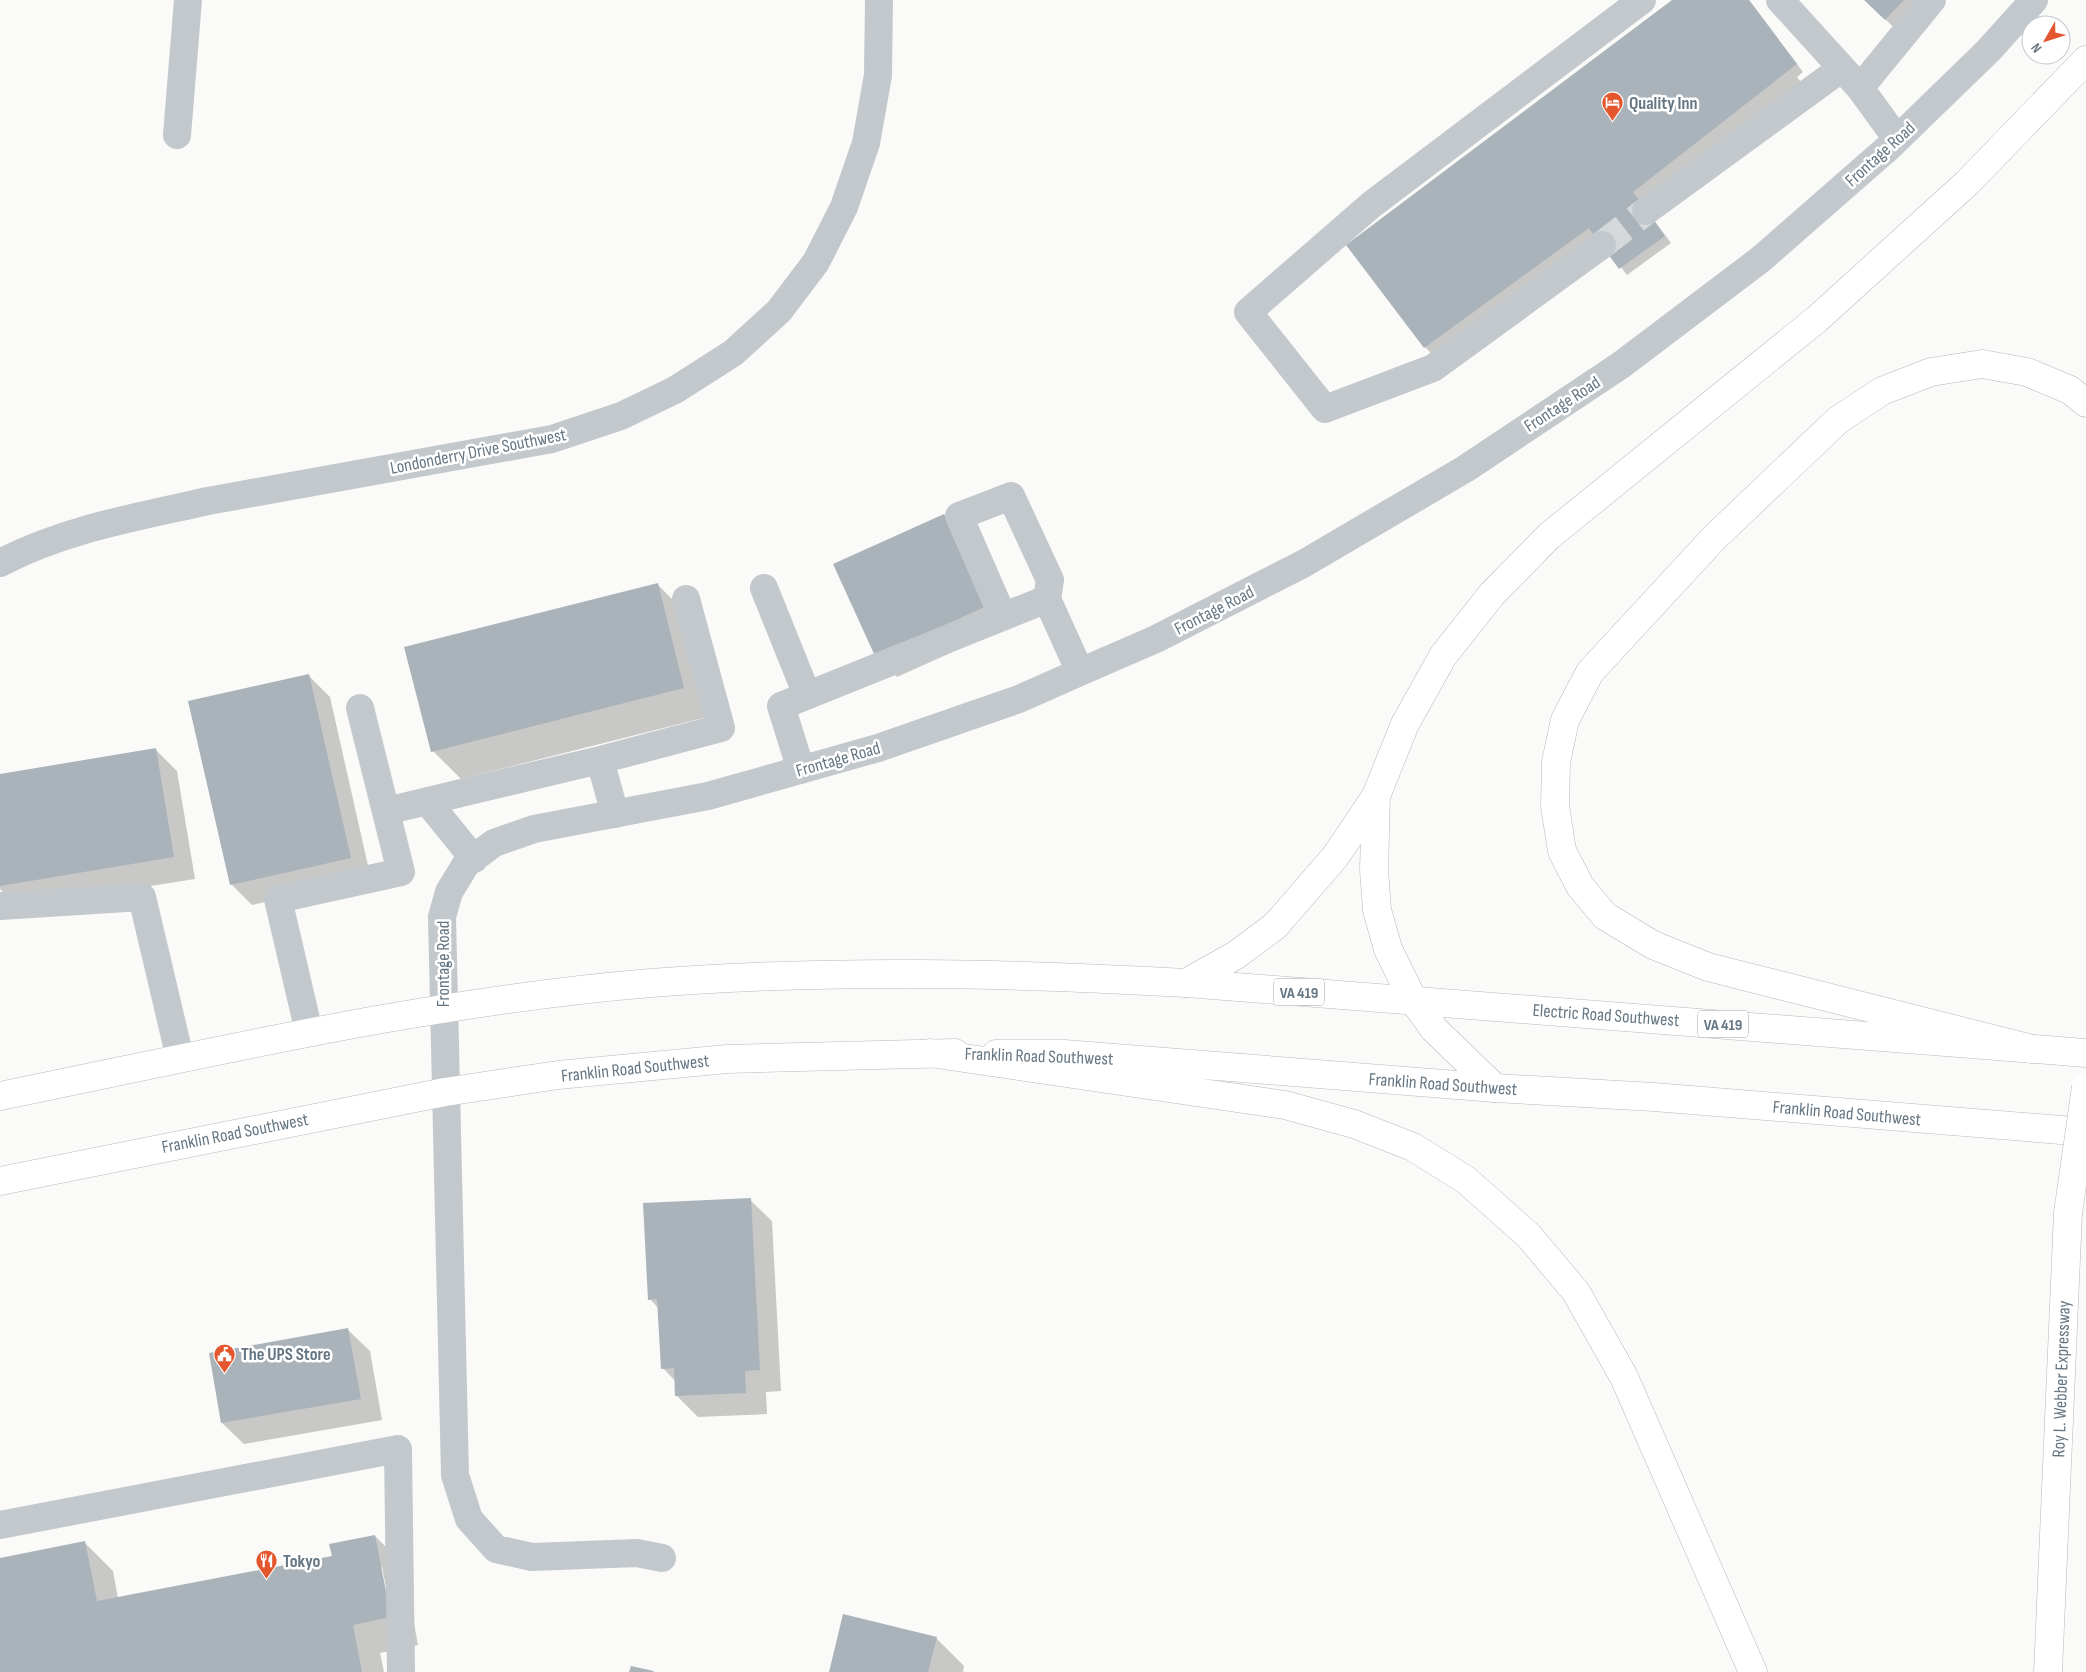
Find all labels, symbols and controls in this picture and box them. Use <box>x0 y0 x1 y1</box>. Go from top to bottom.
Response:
north arrow <box>2021 15 2071 65</box>
text: N <box>2027 40 2045 56</box>
hotel icon: Quality Inn <box>1601 91 1625 122</box>
place label: Quality Inn <box>1629 93 1698 114</box>
street label: Frontage Road <box>1841 118 1920 191</box>
street label: Frontage Road <box>1520 372 1604 437</box>
street label: Londonderry Drive Southwest <box>388 424 568 479</box>
street label: Frontage Road <box>1171 581 1258 639</box>
street label: Frontage Road <box>794 737 883 781</box>
street label: Frontage Road <box>433 921 454 1007</box>
road number: VA 419 <box>1274 979 1324 1006</box>
street label: Electric Road Southwest <box>1532 1000 1681 1031</box>
road number: VA 419 <box>1698 1011 1748 1038</box>
street label: Franklin Road Southwest <box>964 1043 1114 1070</box>
street label: Franklin Road Southwest <box>560 1050 711 1087</box>
street label: Franklin Road Southwest <box>1368 1069 1518 1100</box>
street label: Franklin Road Southwest <box>1772 1097 1922 1130</box>
street label: Franklin Road Southwest <box>160 1109 311 1158</box>
street label: Roy L. Webber Expressway <box>2048 1300 2075 1458</box>
public building icon: The UPS Store <box>213 1342 237 1373</box>
place label: The UPS Store <box>241 1344 331 1365</box>
restaurant icon: Tokyo <box>255 1549 279 1580</box>
place label: Tokyo <box>283 1551 321 1572</box>

